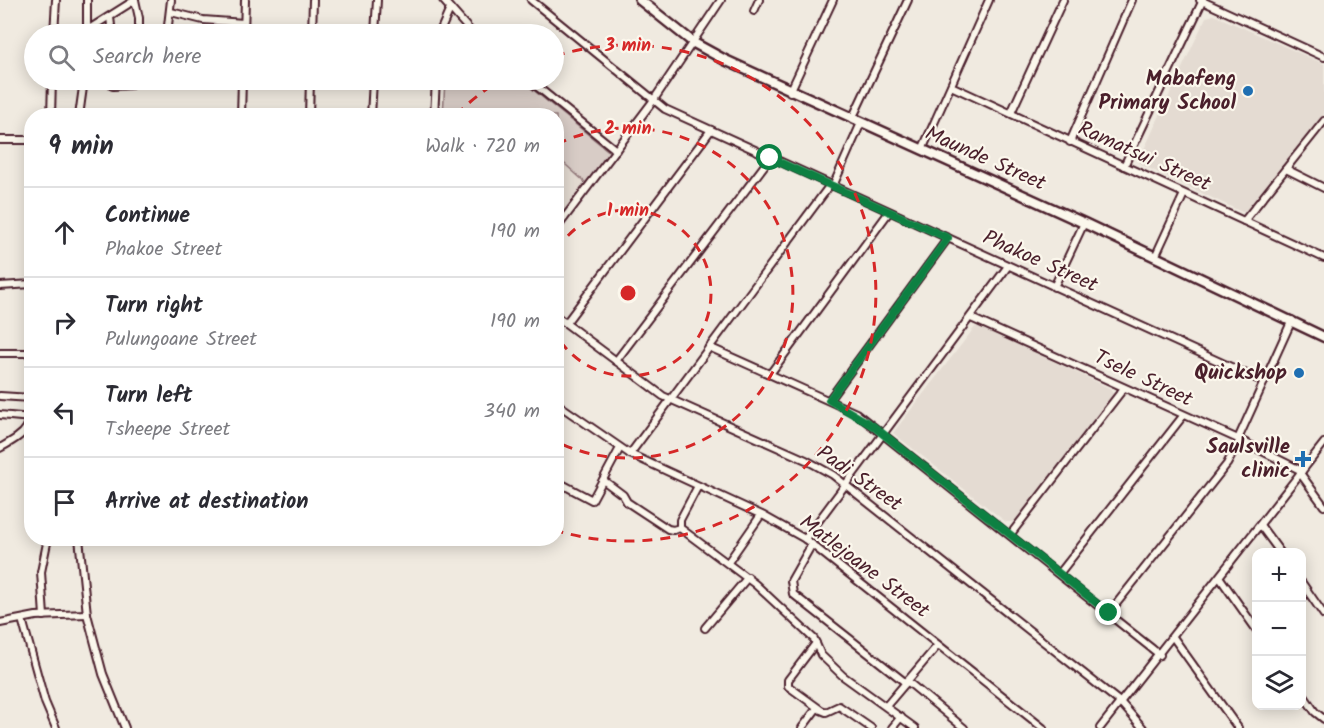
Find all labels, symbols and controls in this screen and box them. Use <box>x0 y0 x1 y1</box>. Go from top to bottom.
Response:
search box <box>24 24 564 90</box>
text: 3 min <box>604 32 651 61</box>
text: Search here <box>93 40 201 75</box>
icon: search <box>45 41 78 74</box>
place label: Mabafeng Primary School <box>1098 63 1236 120</box>
marker: Mabafeng Primary School <box>1241 84 1255 98</box>
street label: Ramatsui Street <box>1072 113 1217 201</box>
text: 2 min <box>605 115 651 144</box>
street label: Maunde Street <box>919 118 1052 201</box>
text: 9 min <box>48 126 114 168</box>
text: Walk · 720 m <box>425 131 540 163</box>
route start <box>756 144 782 170</box>
text: 1 min <box>607 197 649 226</box>
text: Continue <box>105 199 190 234</box>
icon: ahead <box>48 216 81 249</box>
text: 190 m <box>490 216 540 248</box>
street label: Phakoe Street <box>977 222 1104 302</box>
text: Phakoe Street <box>105 234 222 266</box>
centre of rings <box>618 283 638 303</box>
text: Turn right <box>105 289 203 324</box>
icon: right <box>48 306 81 339</box>
text: 190 m <box>490 306 540 338</box>
text: Pulungoane Street <box>105 324 257 356</box>
street label: Tsele Street <box>1088 342 1199 417</box>
place label: Quickshop <box>1194 357 1287 390</box>
marker: Quickshop <box>1292 366 1306 380</box>
text: Turn left <box>105 379 192 414</box>
icon: left <box>48 396 81 429</box>
text: 340 m <box>484 396 540 428</box>
text: Tsheepe Street <box>105 414 230 446</box>
place label: Saulsville clinic <box>1206 431 1290 488</box>
street label: Padi Street <box>809 437 909 521</box>
marker: Saulsville clinic <box>1294 450 1312 468</box>
text: Arrive at destination <box>105 485 308 520</box>
icon: arrive <box>48 486 81 519</box>
street label: Matlejoane Street <box>792 507 937 628</box>
map controls <box>1252 548 1306 710</box>
button: + <box>1252 548 1306 602</box>
route end <box>1095 599 1121 625</box>
button: − <box>1252 602 1306 656</box>
button: layers <box>1252 656 1306 710</box>

